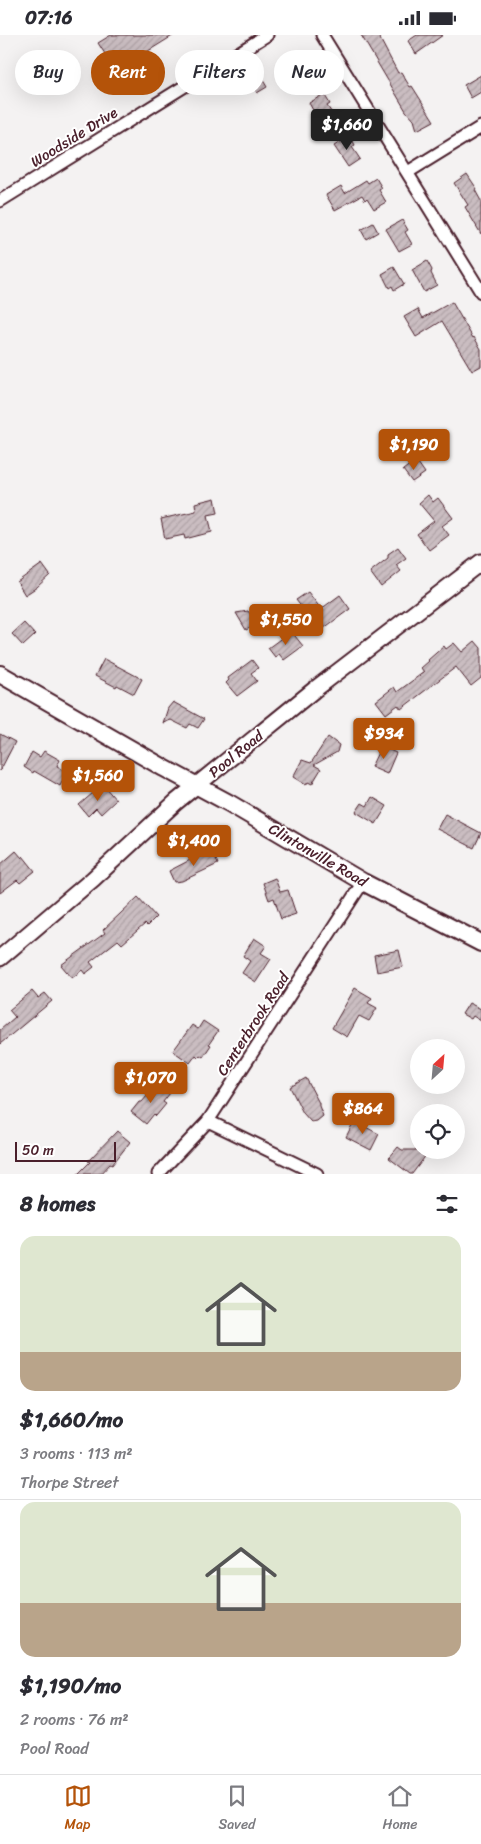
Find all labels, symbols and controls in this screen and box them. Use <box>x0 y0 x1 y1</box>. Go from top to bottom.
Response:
text: 07:16 <box>25 1 73 34</box>
chip: Buy <box>15 50 81 95</box>
chip: Rent <box>91 50 165 95</box>
chip: Filters <box>175 50 264 95</box>
chip: New <box>274 50 344 95</box>
street label: Woodside Drive <box>25 100 123 174</box>
pin: $1,660 <box>306 109 388 151</box>
text: $1,660 <box>322 110 372 139</box>
pin: $1,190 <box>373 429 455 471</box>
text: $1,190 <box>390 430 438 459</box>
pin: $1,550 <box>245 603 327 646</box>
text: $1,550 <box>260 605 312 634</box>
pin: $934 <box>354 717 414 760</box>
text: $934 <box>364 719 404 748</box>
street label: Pool Road <box>203 723 270 784</box>
pin: $1,560 <box>57 759 139 802</box>
text: $1,560 <box>73 761 123 790</box>
street label: Clintonville Road <box>263 816 374 895</box>
pin: $1,400 <box>153 825 235 867</box>
text: $1,400 <box>168 826 220 855</box>
street label: Centerbrook Road <box>210 966 297 1081</box>
north arrow <box>410 1039 465 1094</box>
map controls <box>410 1039 465 1159</box>
pin: $1,070 <box>110 1061 192 1104</box>
text: $1,070 <box>125 1063 177 1092</box>
pin: $864 <box>333 1093 393 1135</box>
text: $864 <box>343 1094 383 1123</box>
button: locate <box>410 1104 465 1159</box>
text: 50 m <box>22 1138 54 1163</box>
scale bar <box>15 1139 116 1162</box>
text: 8 homes <box>20 1185 95 1223</box>
icon: filters <box>433 1190 461 1218</box>
icon: home <box>196 1269 286 1359</box>
text: $1,660/mo <box>20 1401 123 1439</box>
text: 3 rooms · 113 m² <box>20 1439 132 1468</box>
text: Thorpe Street <box>20 1468 119 1497</box>
icon: home <box>196 1534 286 1624</box>
text: $1,190/mo <box>20 1667 121 1705</box>
text: 2 rooms · 76 m² <box>20 1705 129 1734</box>
text: Pool Road <box>20 1734 89 1763</box>
tab: Map <box>64 1782 92 1837</box>
tab: Saved <box>219 1782 255 1837</box>
tab: Home <box>382 1782 417 1837</box>

